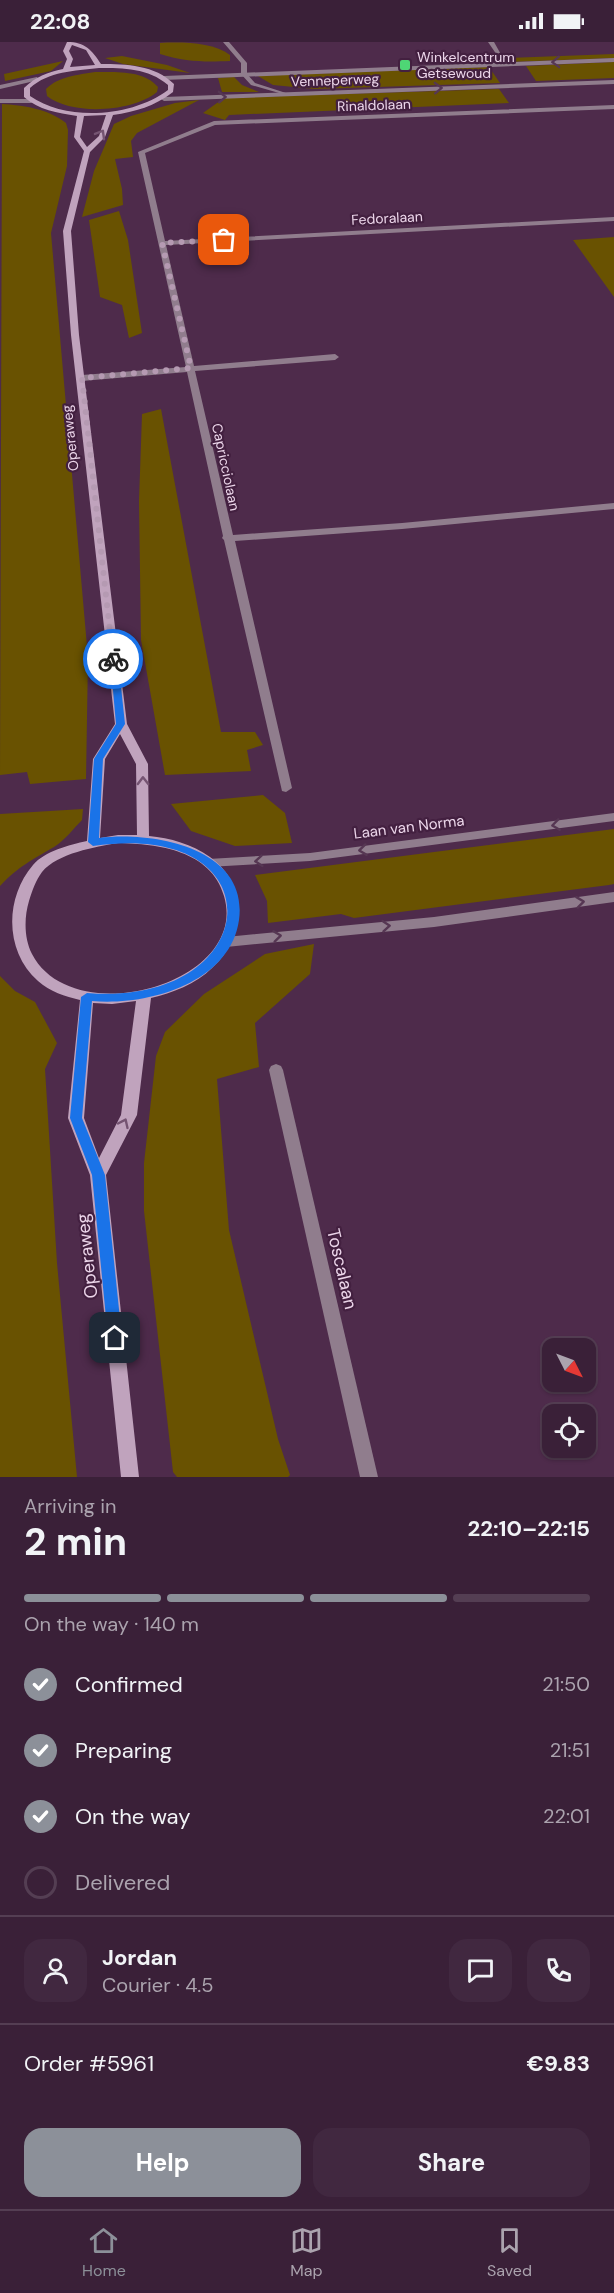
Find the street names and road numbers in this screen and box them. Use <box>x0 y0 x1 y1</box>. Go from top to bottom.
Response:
street label: Venneperweg <box>290 69 380 91</box>
street label: Rinaldolaan <box>337 95 411 115</box>
street label: Fedoralaan <box>351 207 423 229</box>
street label: Operaweg <box>58 404 82 472</box>
street label: Capricciolaan <box>208 422 244 512</box>
street label: Laan van Norma <box>352 810 466 844</box>
street label: Operaweg <box>71 1212 103 1300</box>
street label: Toscalaan <box>321 1226 363 1312</box>

